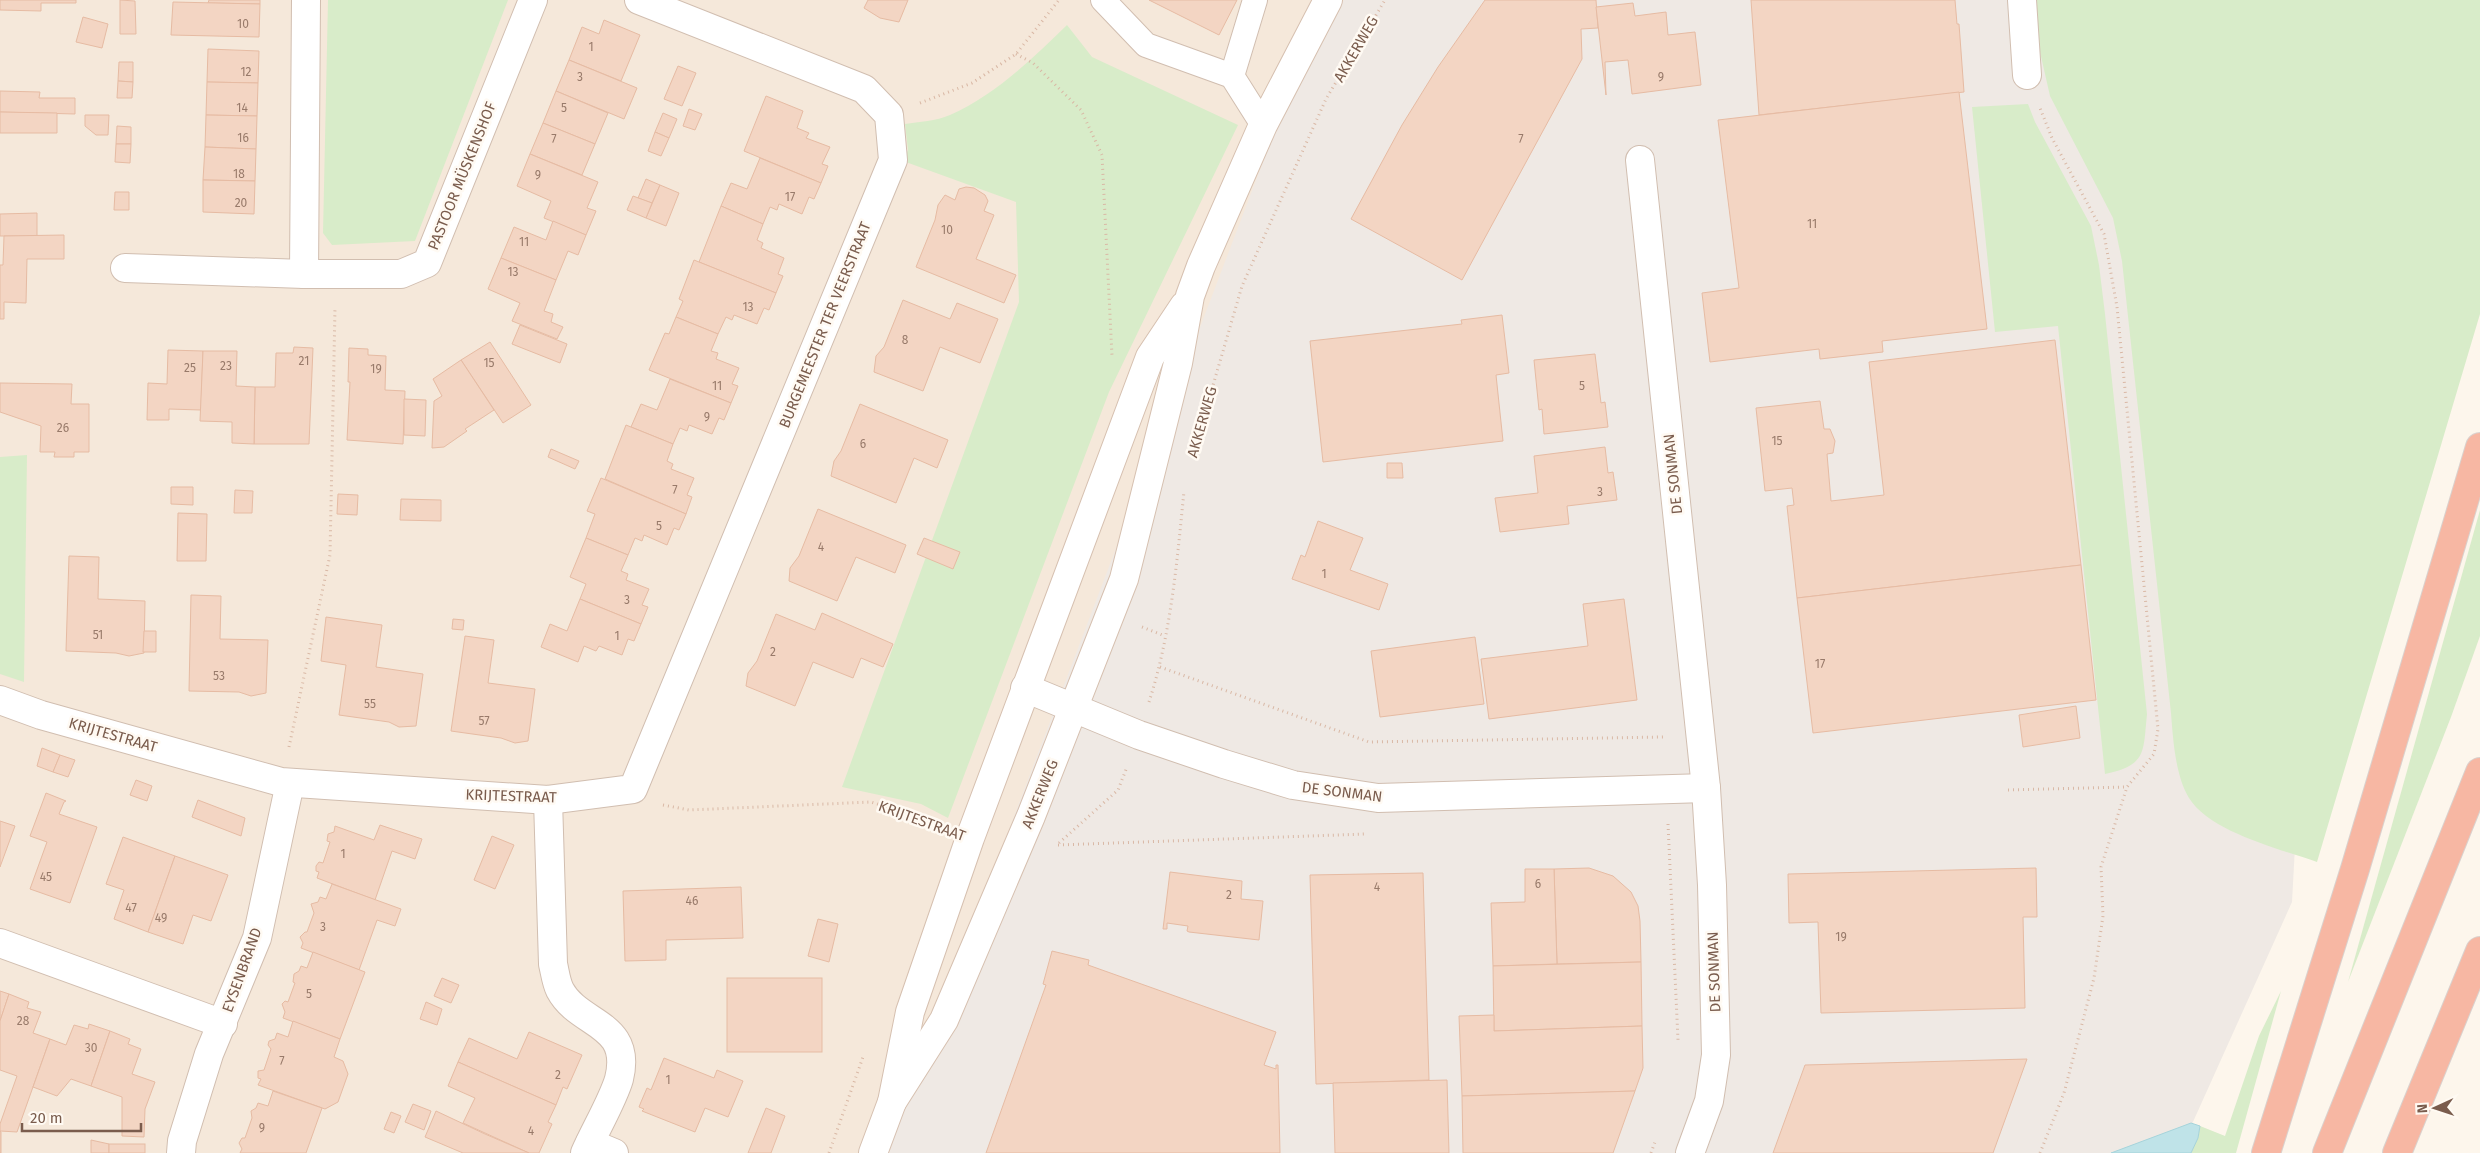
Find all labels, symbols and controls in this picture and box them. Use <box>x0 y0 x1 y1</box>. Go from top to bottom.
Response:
street label: AKKERWEG <box>1330 13 1382 85</box>
house number: 10 <box>237 17 249 31</box>
house number: 1 <box>588 40 594 54</box>
house number: 12 <box>240 65 252 79</box>
house number: 3 <box>577 70 583 84</box>
house number: 9 <box>1658 70 1664 84</box>
street label: PASTOOR MÜSKENSHOF <box>424 99 500 253</box>
house number: 14 <box>236 101 248 115</box>
house number: 5 <box>561 101 567 115</box>
house number: 16 <box>237 131 249 145</box>
house number: 7 <box>551 132 557 146</box>
house number: 7 <box>1518 132 1524 146</box>
house number: 18 <box>233 167 245 181</box>
house number: 9 <box>535 168 541 182</box>
house number: 17 <box>785 190 795 204</box>
house number: 20 <box>235 196 248 210</box>
house number: 11 <box>1807 217 1817 231</box>
street label: BURGEMEESTER TER VEERSTRAAT <box>775 219 875 431</box>
house number: 10 <box>941 223 953 237</box>
house number: 11 <box>519 235 529 249</box>
house number: 13 <box>507 265 519 279</box>
house number: 13 <box>742 300 754 314</box>
house number: 8 <box>902 333 909 347</box>
house number: 21 <box>299 354 309 368</box>
house number: 15 <box>483 356 495 370</box>
house number: 23 <box>220 359 232 373</box>
house number: 25 <box>184 361 196 375</box>
house number: 19 <box>370 362 382 376</box>
house number: 11 <box>712 379 722 393</box>
house number: 5 <box>1579 379 1585 393</box>
street label: AKKERWEG <box>1183 384 1221 460</box>
house number: 9 <box>704 410 710 424</box>
house number: 26 <box>57 421 69 435</box>
street label: DE SONMAN <box>1660 433 1686 515</box>
house number: 15 <box>1771 434 1783 448</box>
house number: 6 <box>860 437 866 451</box>
house number: 7 <box>672 483 678 497</box>
house number: 3 <box>1597 485 1603 499</box>
house number: 5 <box>656 519 662 533</box>
house number: 4 <box>818 540 825 554</box>
house number: 1 <box>1321 567 1327 581</box>
house number: 3 <box>624 593 630 607</box>
house number: 51 <box>93 628 103 642</box>
house number: 1 <box>614 629 620 643</box>
house number: 2 <box>770 645 776 659</box>
house number: 17 <box>1815 657 1825 671</box>
house number: 53 <box>213 669 225 683</box>
house number: 55 <box>364 697 376 711</box>
street label: KRIJTESTRAAT <box>67 714 160 756</box>
house number: 57 <box>478 714 490 728</box>
street label: AKKERWEG <box>1018 757 1062 831</box>
street label: DE SONMAN <box>1301 778 1383 806</box>
street label: KRIJTESTRAAT <box>465 785 557 807</box>
street label: KRIJTESTRAAT <box>876 797 968 845</box>
house number: 1 <box>340 847 346 861</box>
house number: 45 <box>40 870 52 884</box>
house number: 6 <box>1535 877 1541 891</box>
house number: 4 <box>1374 880 1381 894</box>
house number: 2 <box>1226 888 1232 902</box>
house number: 46 <box>686 894 698 908</box>
house number: 47 <box>125 901 137 915</box>
house number: 49 <box>155 911 167 925</box>
house number: 3 <box>320 920 326 934</box>
street label: EYSENBRAND <box>218 925 266 1015</box>
house number: 19 <box>1835 930 1847 944</box>
street label: DE SONMAN <box>1704 931 1724 1013</box>
house number: 5 <box>306 987 312 1001</box>
house number: 28 <box>17 1014 30 1028</box>
house number: 30 <box>85 1041 98 1055</box>
house number: 7 <box>279 1054 285 1068</box>
house number: 2 <box>555 1068 561 1082</box>
house number: 1 <box>665 1073 671 1087</box>
north arrow <box>2410 1083 2460 1133</box>
scale bar <box>22 1100 141 1132</box>
text: N <box>2414 1104 2431 1114</box>
text: 20 m <box>30 1109 63 1127</box>
house number: 9 <box>259 1121 265 1135</box>
house number: 4 <box>528 1124 535 1138</box>

